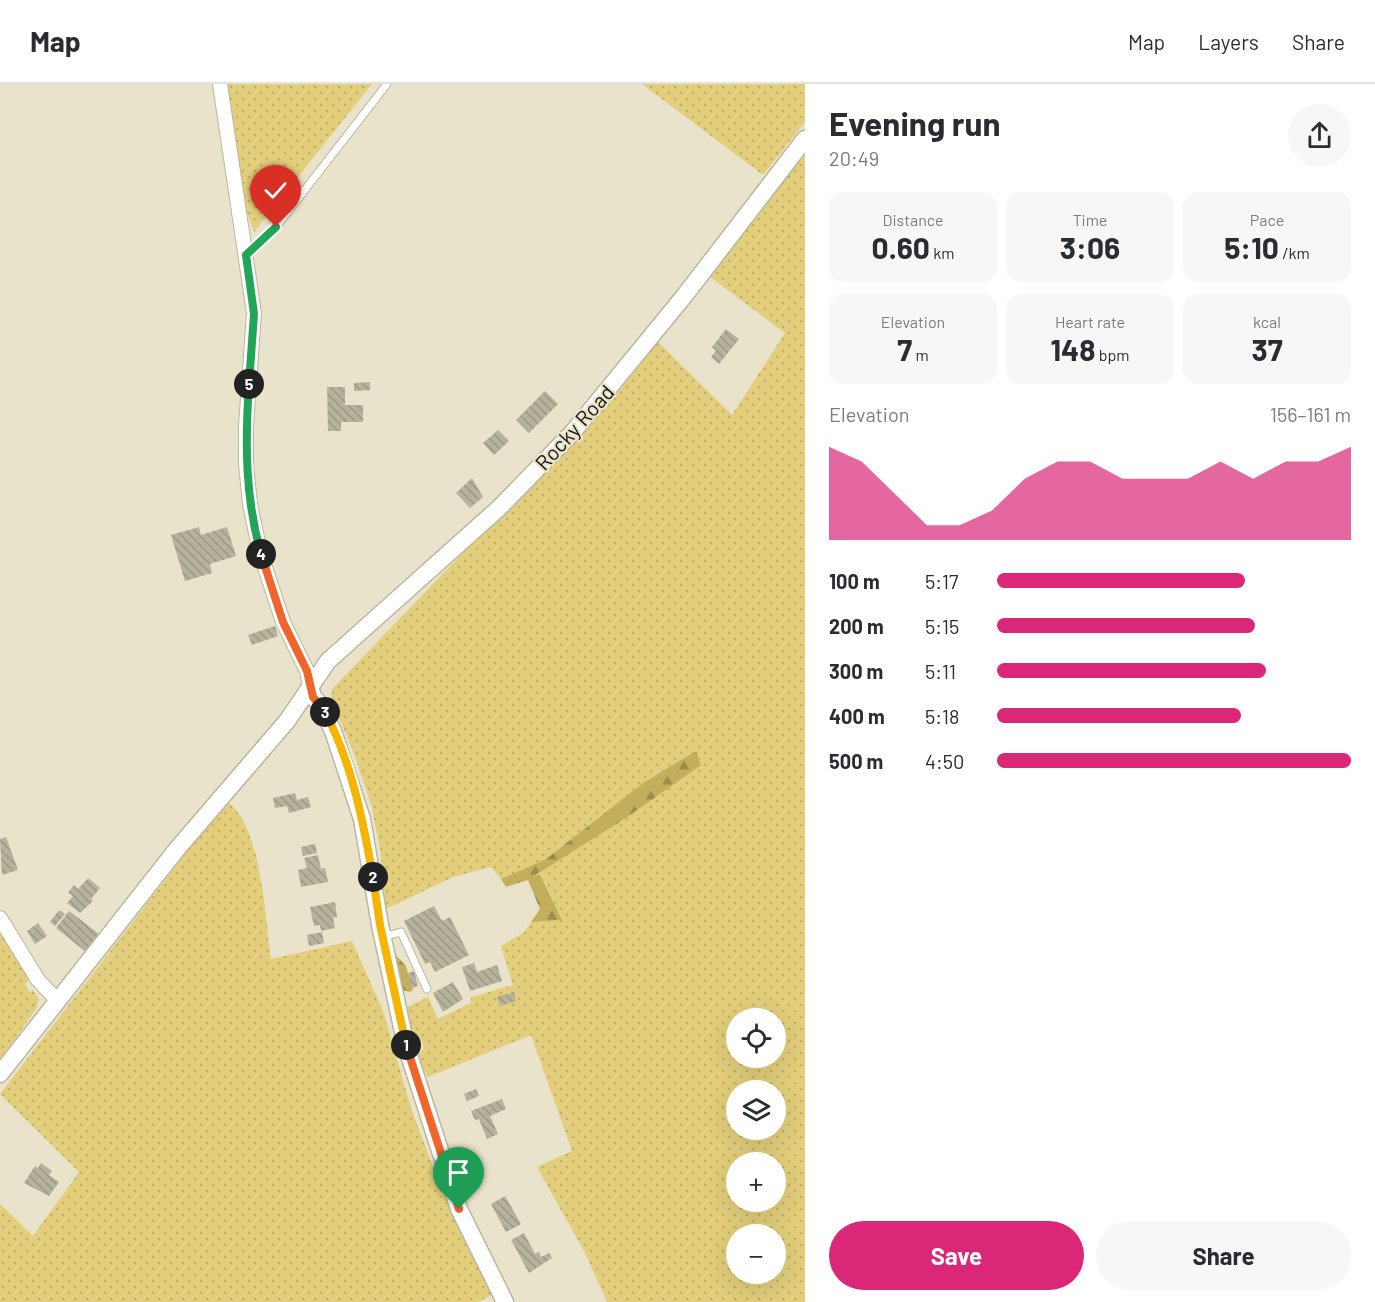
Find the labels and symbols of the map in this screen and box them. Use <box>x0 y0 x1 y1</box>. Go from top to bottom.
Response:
pin <box>250 165 301 227</box>
pin: 5 <box>234 369 264 399</box>
street label: Rocky Road <box>529 379 619 475</box>
pin: 4 <box>246 539 276 569</box>
pin: 3 <box>310 697 340 727</box>
pin: 2 <box>358 862 388 892</box>
pin: 1 <box>391 1030 421 1060</box>
pin <box>433 1147 484 1209</box>

